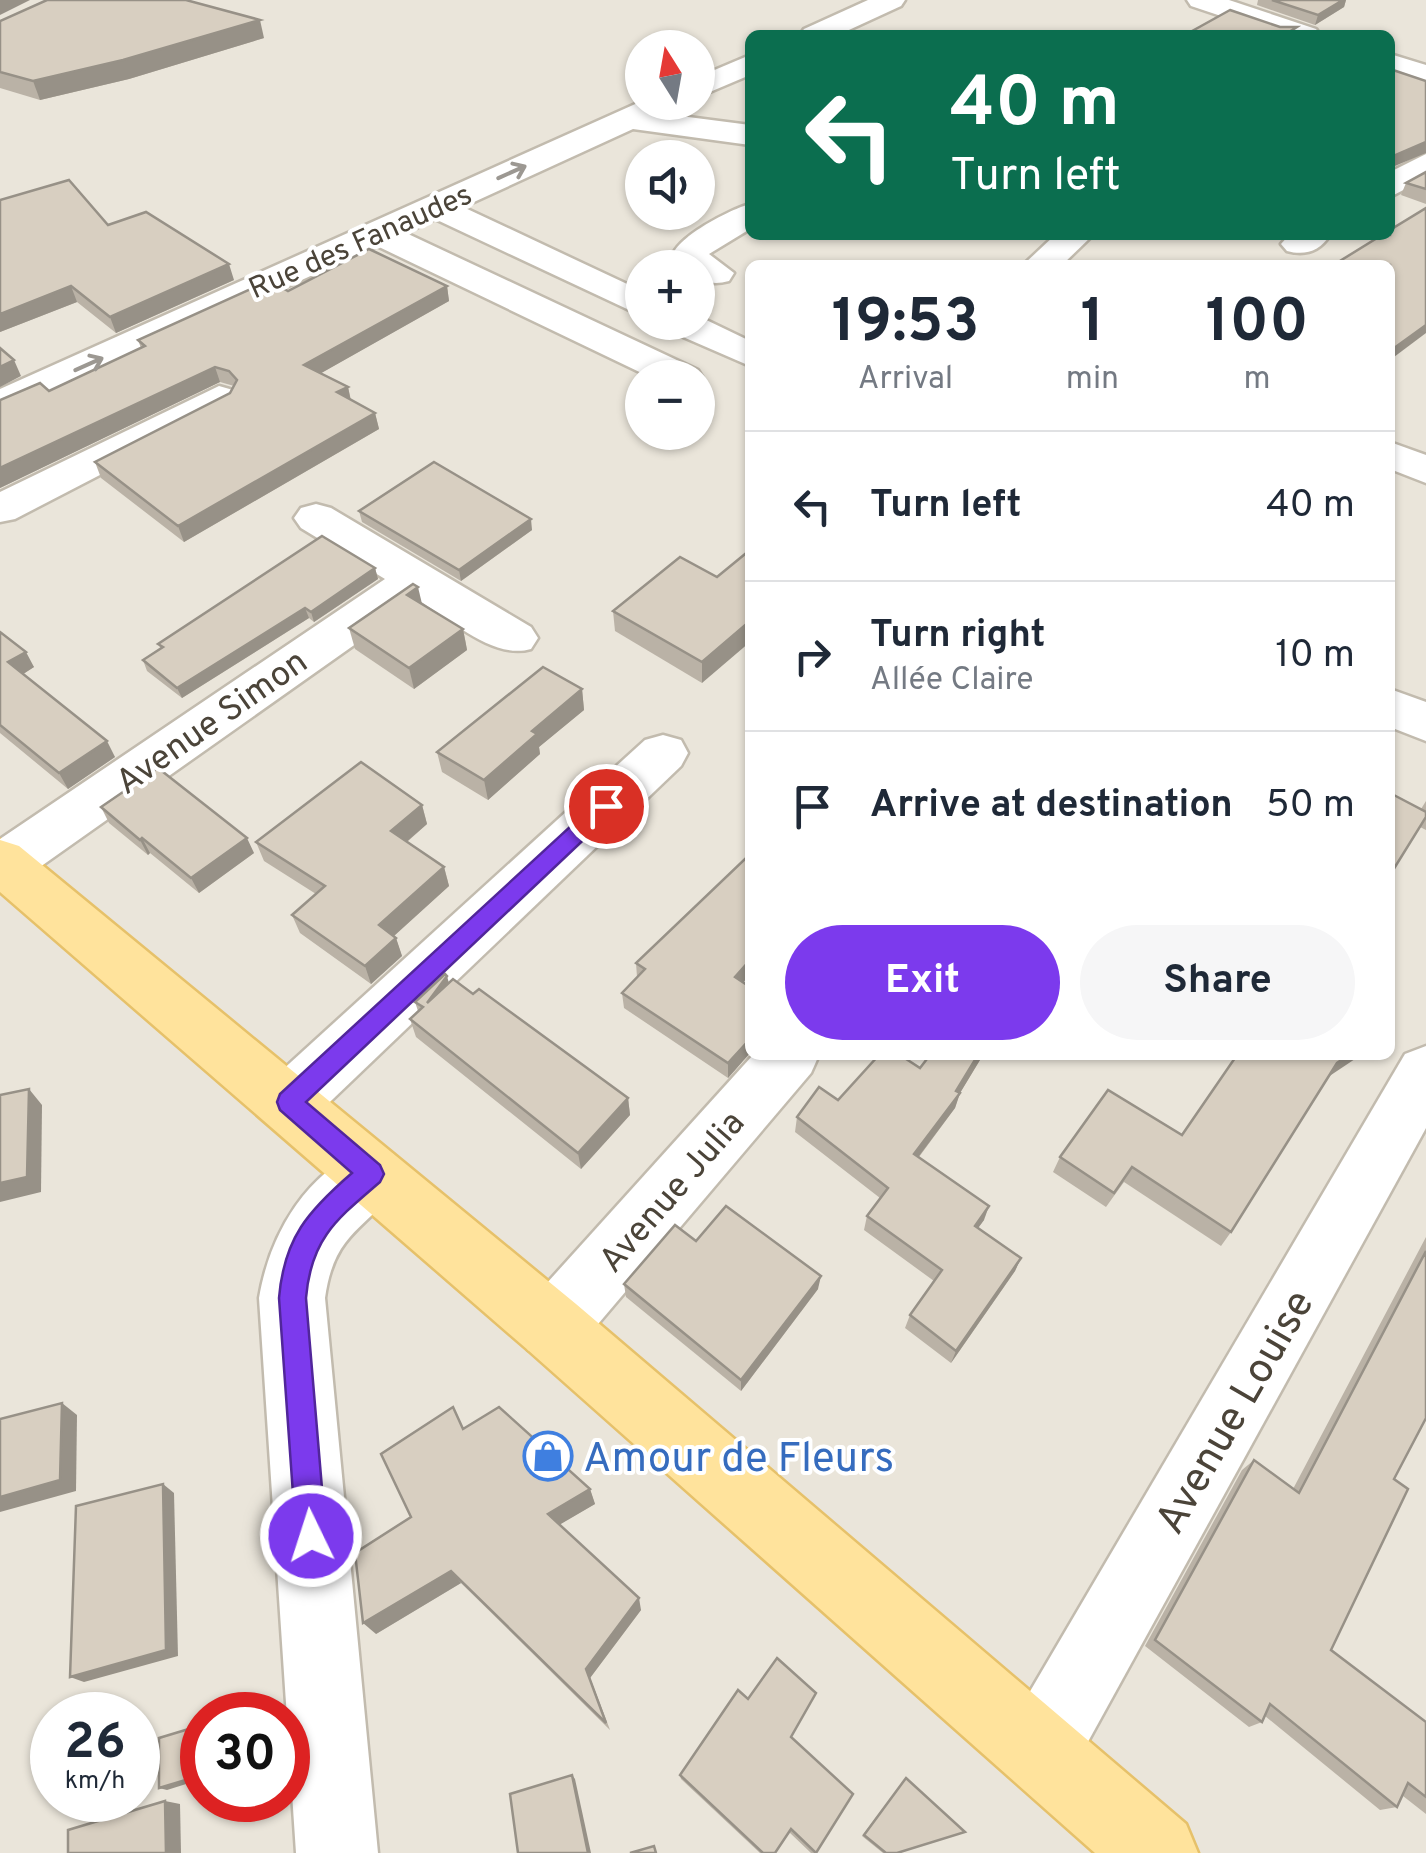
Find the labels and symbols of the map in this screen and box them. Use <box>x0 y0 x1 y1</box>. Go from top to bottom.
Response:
north arrow <box>625 30 715 120</box>
one-way arrow <box>496 162 527 180</box>
street label: Rue des Fanaudes <box>244 178 478 309</box>
one-way arrow <box>73 354 104 372</box>
street label: Avenue Simon <box>108 641 317 806</box>
pin <box>564 764 649 849</box>
street label: Avenue Julia <box>591 1103 756 1283</box>
street label: Avenue Louise <box>1146 1282 1328 1545</box>
shop icon: Amour de Fleurs <box>522 1430 574 1482</box>
place label: Amour de Fleurs <box>583 1434 894 1487</box>
position arrow <box>259 1484 363 1588</box>
speed limit sign: 30 <box>180 1692 310 1822</box>

